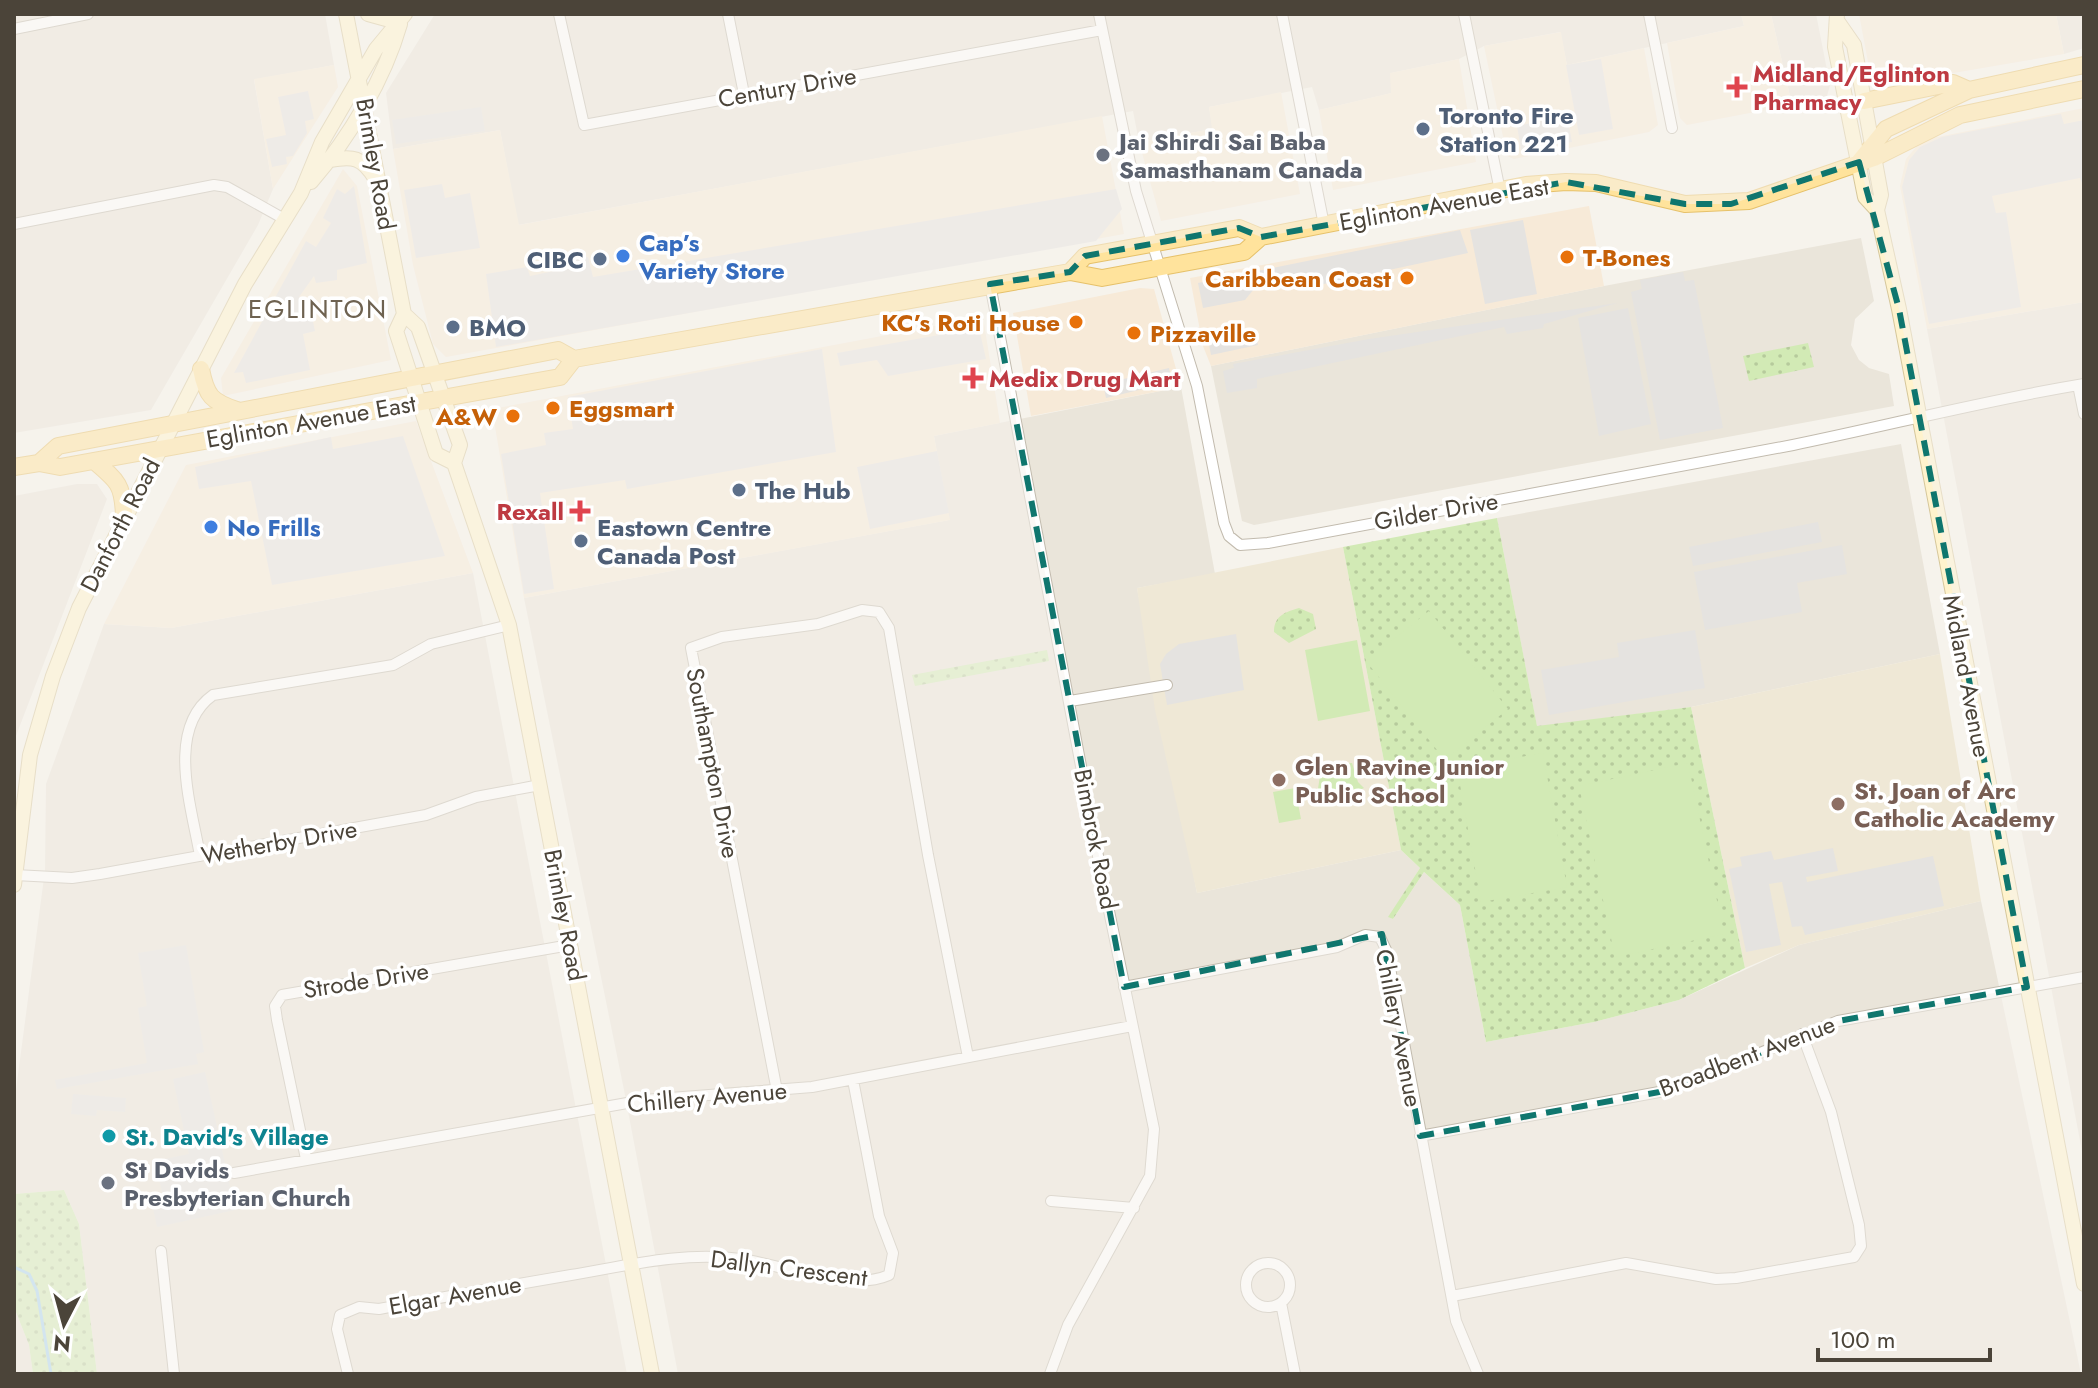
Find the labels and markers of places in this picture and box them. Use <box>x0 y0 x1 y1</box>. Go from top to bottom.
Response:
place label: Midland/Eglinton Pharmacy <box>1753 56 1950 119</box>
marker: Midland/Eglinton Pharmacy <box>1728 78 1746 96</box>
place label: Toronto Fire Station 221 <box>1439 98 1574 161</box>
marker: Toronto Fire Station 221 <box>1414 120 1432 138</box>
place label: Jai Shirdi Sai Baba Samasthanam Canada <box>1115 124 1363 187</box>
marker: Jai Shirdi Sai Baba Samasthanam Canada <box>1094 146 1112 164</box>
place label: Cap’s Variety Store <box>638 225 785 288</box>
place label: T-Bones <box>1583 240 1670 275</box>
place label: CIBC <box>527 242 584 277</box>
marker: Cap’s Variety Store <box>614 247 632 265</box>
marker: T-Bones <box>1558 248 1576 266</box>
marker: CIBC <box>591 250 609 268</box>
place label: Caribbean Coast <box>1205 261 1391 296</box>
marker: Caribbean Coast <box>1398 269 1416 287</box>
place label: KC’s Roti House <box>881 305 1060 340</box>
place label: BMO <box>469 310 526 345</box>
marker: KC’s Roti House <box>1067 313 1085 331</box>
place label: Pizzaville <box>1150 316 1256 351</box>
marker: BMO <box>444 318 462 336</box>
marker: Pizzaville <box>1125 324 1143 342</box>
place label: Medix Drug Mart <box>989 361 1181 396</box>
marker: Medix Drug Mart <box>964 369 982 387</box>
place label: Eggsmart <box>569 391 674 426</box>
place label: A&W <box>435 399 497 434</box>
marker: Eggsmart <box>544 399 562 417</box>
marker: A&W <box>504 407 522 425</box>
place label: The Hub <box>755 473 851 508</box>
marker: The Hub <box>730 481 748 499</box>
place label: Rexall <box>496 494 564 529</box>
marker: Rexall <box>571 502 589 520</box>
place label: No Frills <box>227 510 321 545</box>
place label: Eastown Centre Canada Post <box>597 510 771 573</box>
marker: No Frills <box>202 518 220 536</box>
marker: Eastown Centre Canada Post <box>572 532 590 550</box>
place label: Glen Ravine Junior Public School <box>1295 749 1504 812</box>
marker: Glen Ravine Junior Public School <box>1270 771 1288 789</box>
place label: St. Joan of Arc Catholic Academy <box>1854 773 2055 836</box>
marker: St. Joan of Arc Catholic Academy <box>1829 795 1847 813</box>
place label: St. David's Village <box>125 1119 329 1154</box>
marker: St. David's Village <box>100 1127 118 1145</box>
place label: St Davids Presbyterian Church <box>124 1152 351 1215</box>
marker: St Davids Presbyterian Church <box>99 1174 117 1192</box>

